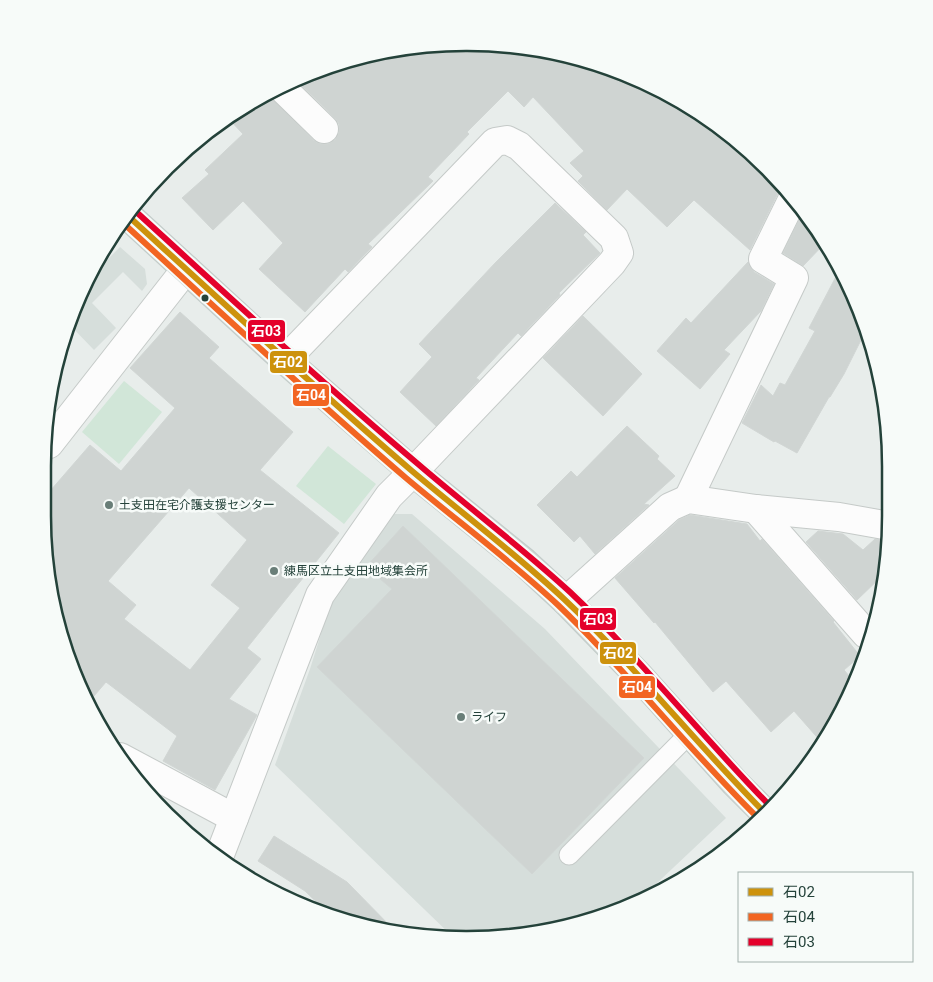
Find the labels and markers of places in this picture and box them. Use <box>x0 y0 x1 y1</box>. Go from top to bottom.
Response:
unlabelled marker <box>200 293 210 303</box>
place label: 土支田在宅介護支援センター <box>119 498 275 512</box>
marker: 土支田在宅介護支援センター <box>103 499 115 511</box>
place label: 練馬区立土支田地域集会所 <box>284 564 428 578</box>
marker: 練馬区立土支田地域集会所 <box>268 565 280 577</box>
place label: ライフ <box>471 710 507 724</box>
marker: ライフ <box>455 711 467 723</box>

